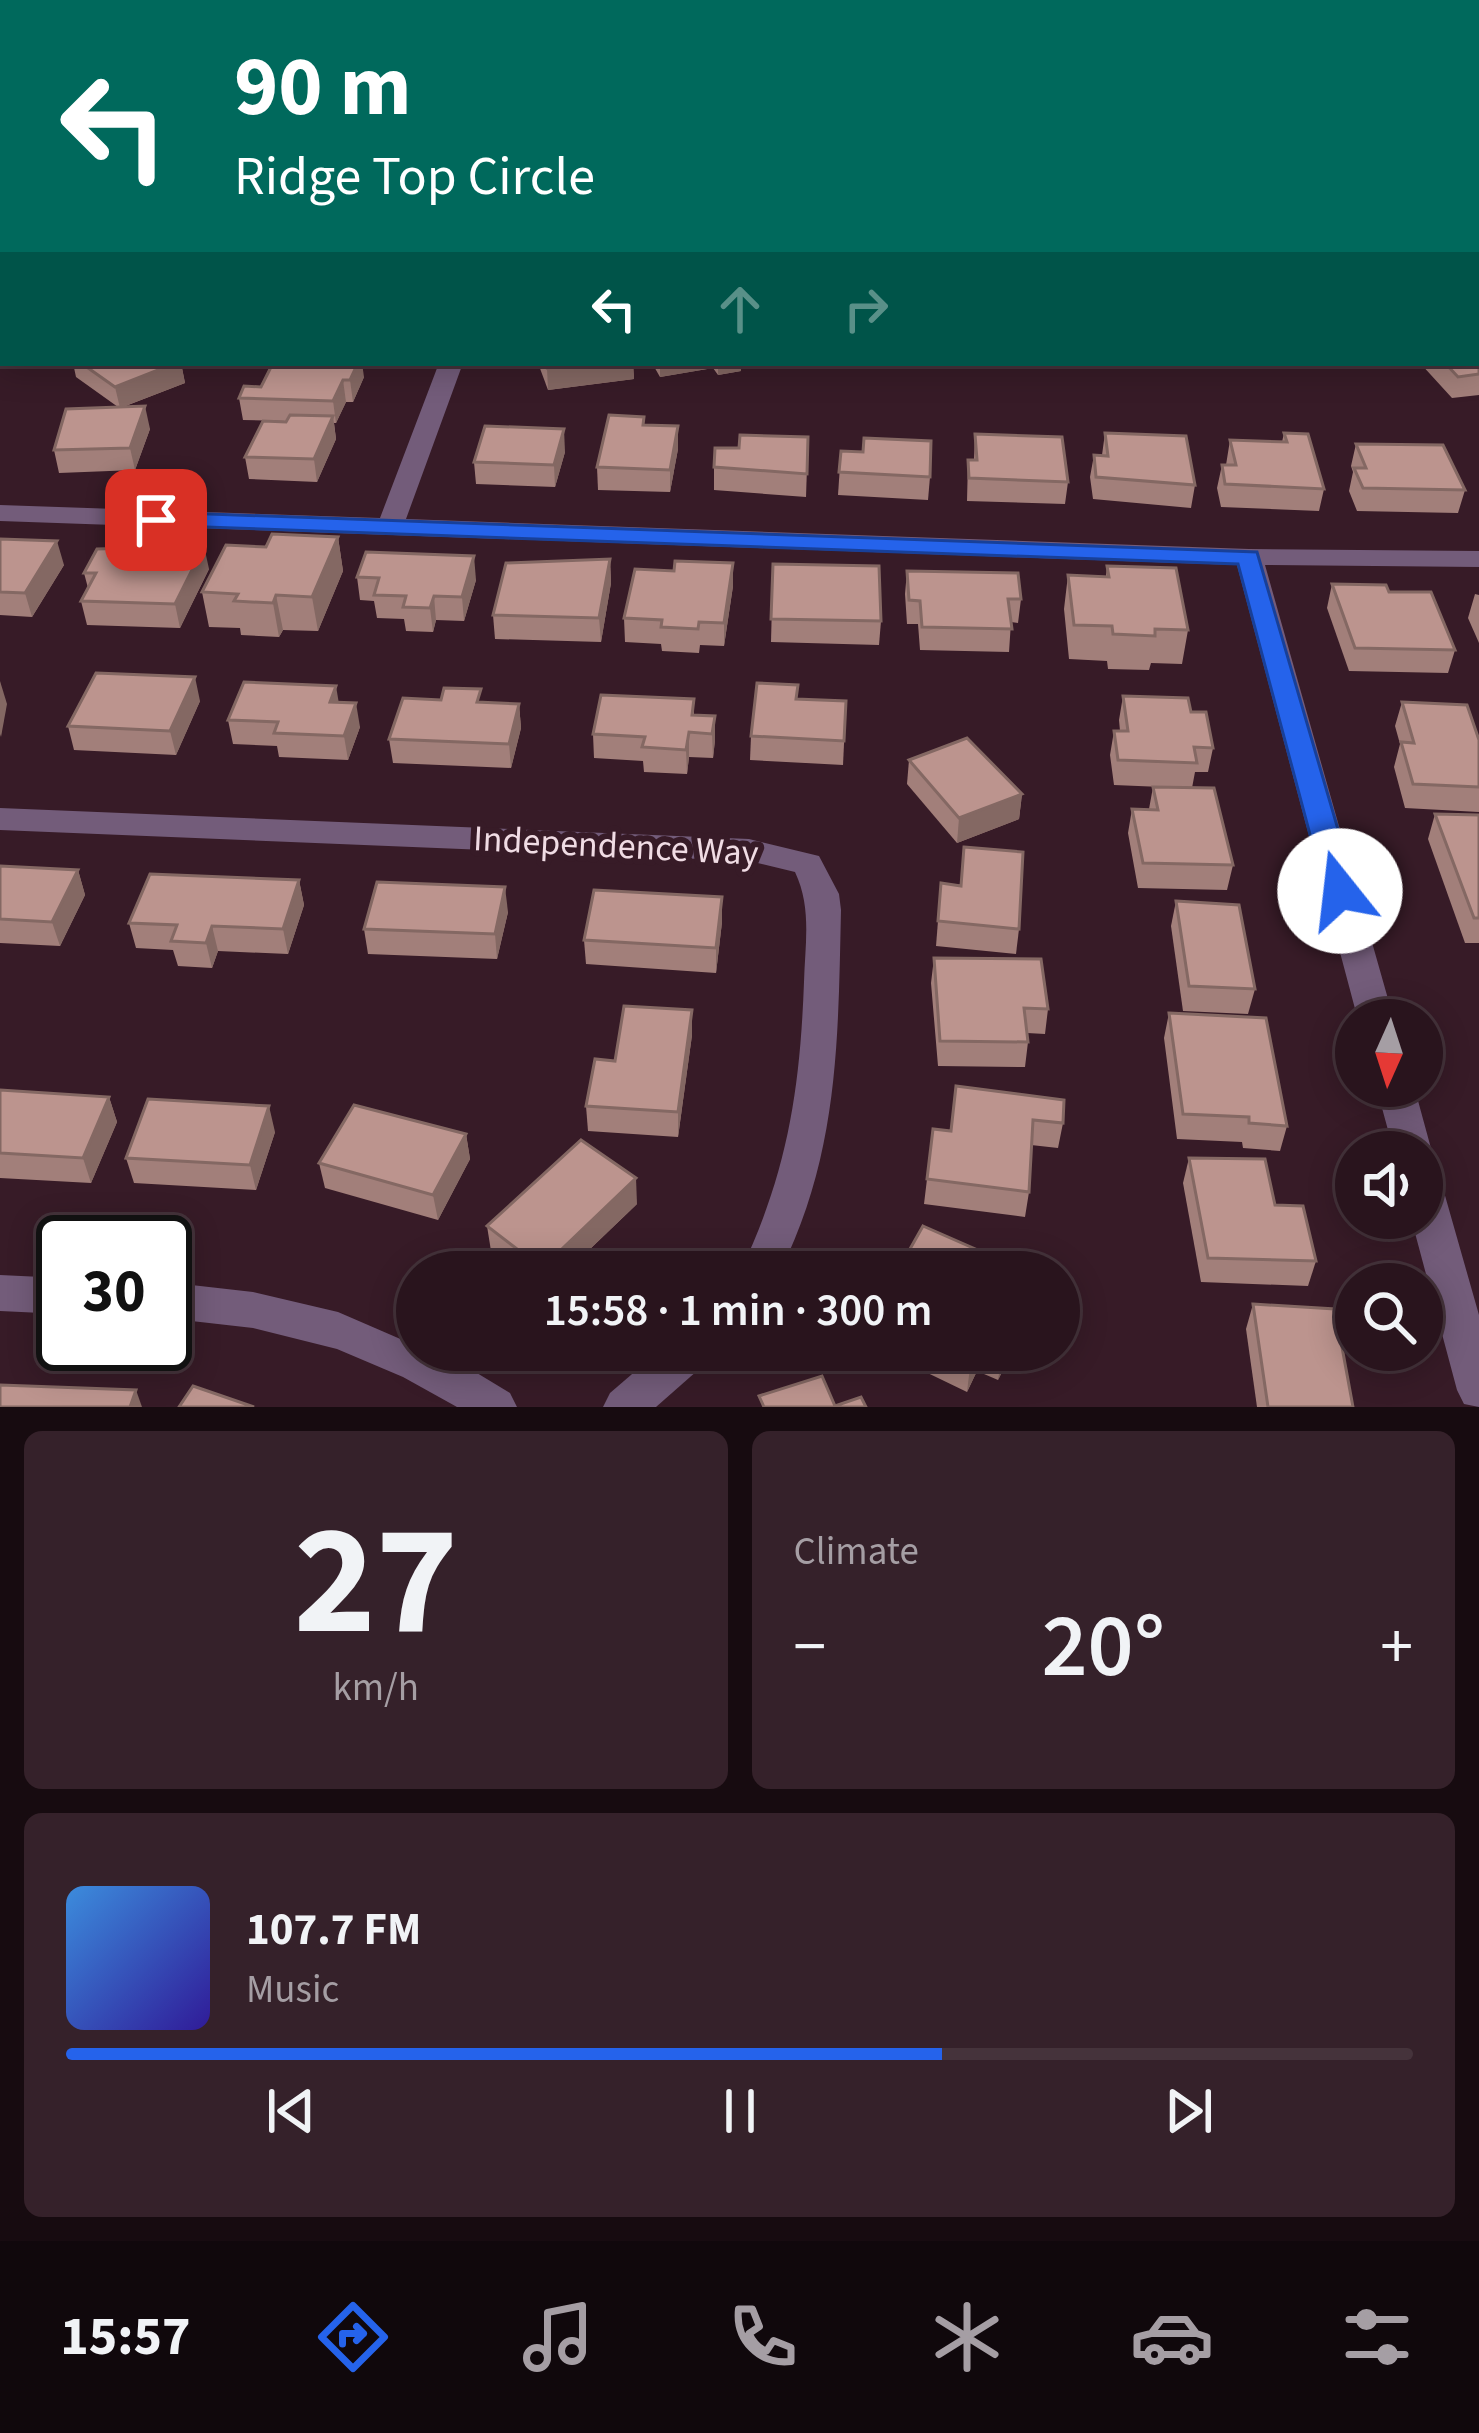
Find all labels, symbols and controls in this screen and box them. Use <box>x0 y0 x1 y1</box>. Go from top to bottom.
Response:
text: 90 m <box>234 28 412 148</box>
icon: left <box>36 48 192 204</box>
text: Ridge Top Circle <box>234 139 595 216</box>
icon: left <box>581 276 647 342</box>
icon: ahead <box>707 276 773 342</box>
icon: right <box>833 276 899 342</box>
pin <box>105 469 207 571</box>
icon: arrive <box>123 487 189 553</box>
street label: Independence Way <box>472 813 760 879</box>
position arrow <box>1277 828 1403 954</box>
north arrow <box>1335 999 1443 1107</box>
map controls <box>1335 999 1443 1371</box>
button: sound <box>1335 1131 1443 1239</box>
speed limit sign: 30 <box>36 1215 192 1371</box>
button: search <box>1335 1263 1443 1371</box>
text: 15:58 · 1 min · 300 m <box>544 1279 932 1343</box>
text: 27 <box>293 1471 458 1693</box>
text: Climate <box>794 1524 919 1580</box>
text: 20° <box>1041 1583 1165 1711</box>
text: − <box>794 1600 826 1694</box>
text: + <box>1380 1600 1413 1694</box>
text: km/h <box>332 1660 419 1716</box>
text: 107.7 FM <box>246 1898 421 1962</box>
text: Music <box>246 1962 339 2018</box>
icon: previous <box>258 2078 324 2144</box>
icon: pause <box>707 2078 773 2144</box>
icon: next <box>1156 2078 1222 2144</box>
icon: directions <box>311 2295 395 2379</box>
icon: music <box>516 2295 600 2379</box>
icon: phone <box>721 2295 805 2379</box>
icon: climate <box>925 2295 1009 2379</box>
icon: car <box>1130 2295 1214 2379</box>
icon: filters <box>1335 2295 1419 2379</box>
text: 15:57 <box>60 2299 191 2376</box>

